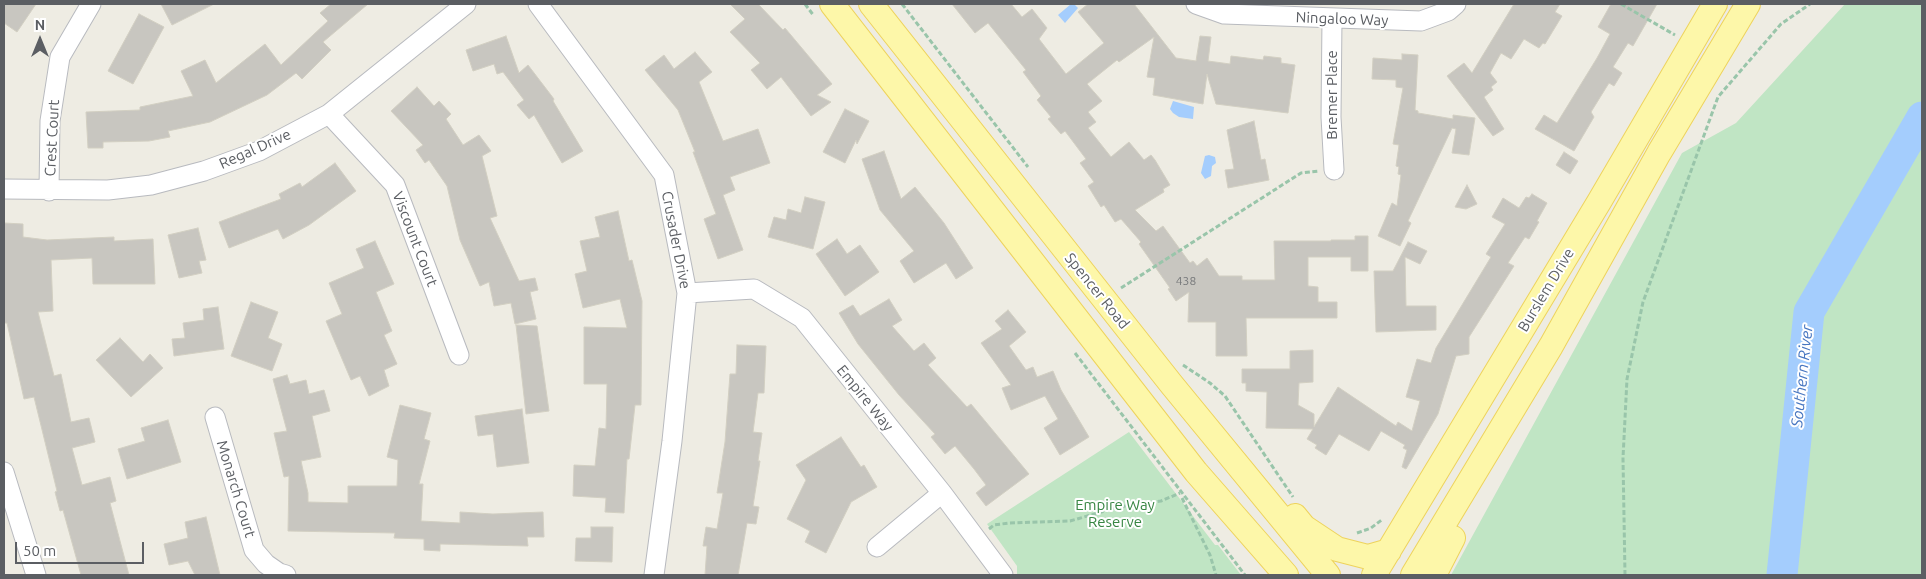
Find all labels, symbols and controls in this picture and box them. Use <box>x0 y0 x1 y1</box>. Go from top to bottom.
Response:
street label: Ningaloo Way <box>1295 8 1389 30</box>
north arrow <box>15 15 65 65</box>
text: N <box>35 17 45 33</box>
street label: Bremer Place <box>1323 50 1341 140</box>
street label: Crest Court <box>41 99 63 177</box>
street label: Regal Drive <box>216 125 294 173</box>
street label: Viscount Court <box>389 189 441 289</box>
street label: Crusader Drive <box>658 190 694 290</box>
street label: Burslem Drive <box>1514 245 1578 335</box>
street label: Spencer Road <box>1061 249 1133 333</box>
house number: 438 <box>1176 274 1196 288</box>
water label: Southern River <box>1787 324 1817 428</box>
street label: Empire Way <box>833 361 897 435</box>
street label: Monarch Court <box>213 438 259 540</box>
park label: Empire Way Reserve <box>1075 496 1155 531</box>
scale bar <box>18 532 146 564</box>
text: 50 m <box>23 542 56 559</box>

